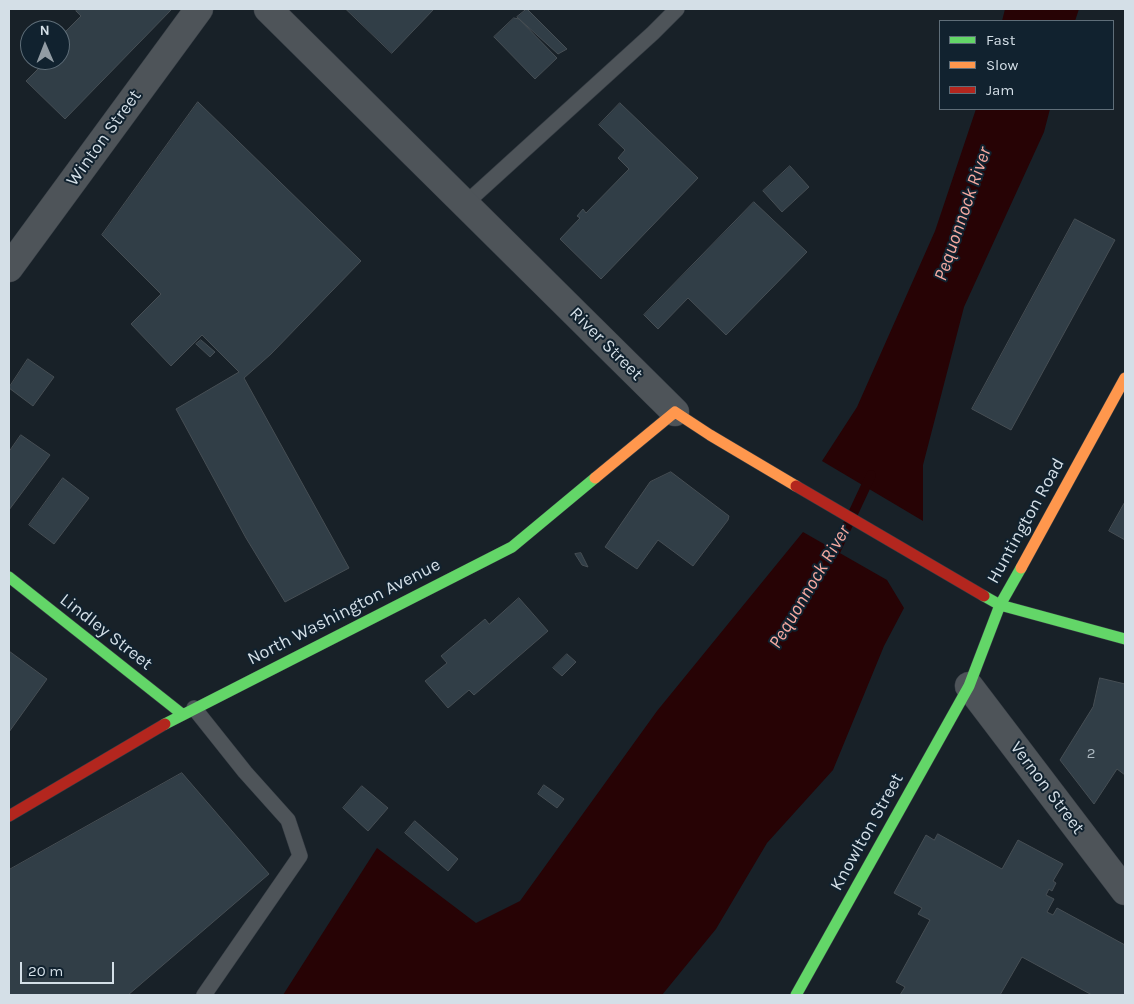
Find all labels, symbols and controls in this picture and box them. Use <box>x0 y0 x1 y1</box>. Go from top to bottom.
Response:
north arrow <box>20 20 70 70</box>
legend <box>939 20 1114 110</box>
text: N <box>40 22 50 39</box>
text: Fast <box>986 31 1015 49</box>
text: Slow <box>986 56 1018 74</box>
text: Jam <box>986 81 1014 99</box>
street label: Winton Street <box>62 86 146 190</box>
water label: Pequonnock River <box>929 144 997 284</box>
street label: River Street <box>565 303 647 385</box>
street label: Huntington Road <box>983 454 1069 588</box>
water label: Pequonnock River <box>764 521 856 653</box>
street label: North Washington Avenue <box>244 554 444 670</box>
street label: Lindley Street <box>55 589 157 675</box>
street label: Vernon Street <box>1005 737 1089 839</box>
house number: 2 <box>1087 745 1095 763</box>
street label: Knowlton Street <box>826 770 908 894</box>
scale bar <box>22 952 116 984</box>
text: 20 m <box>28 962 63 980</box>

